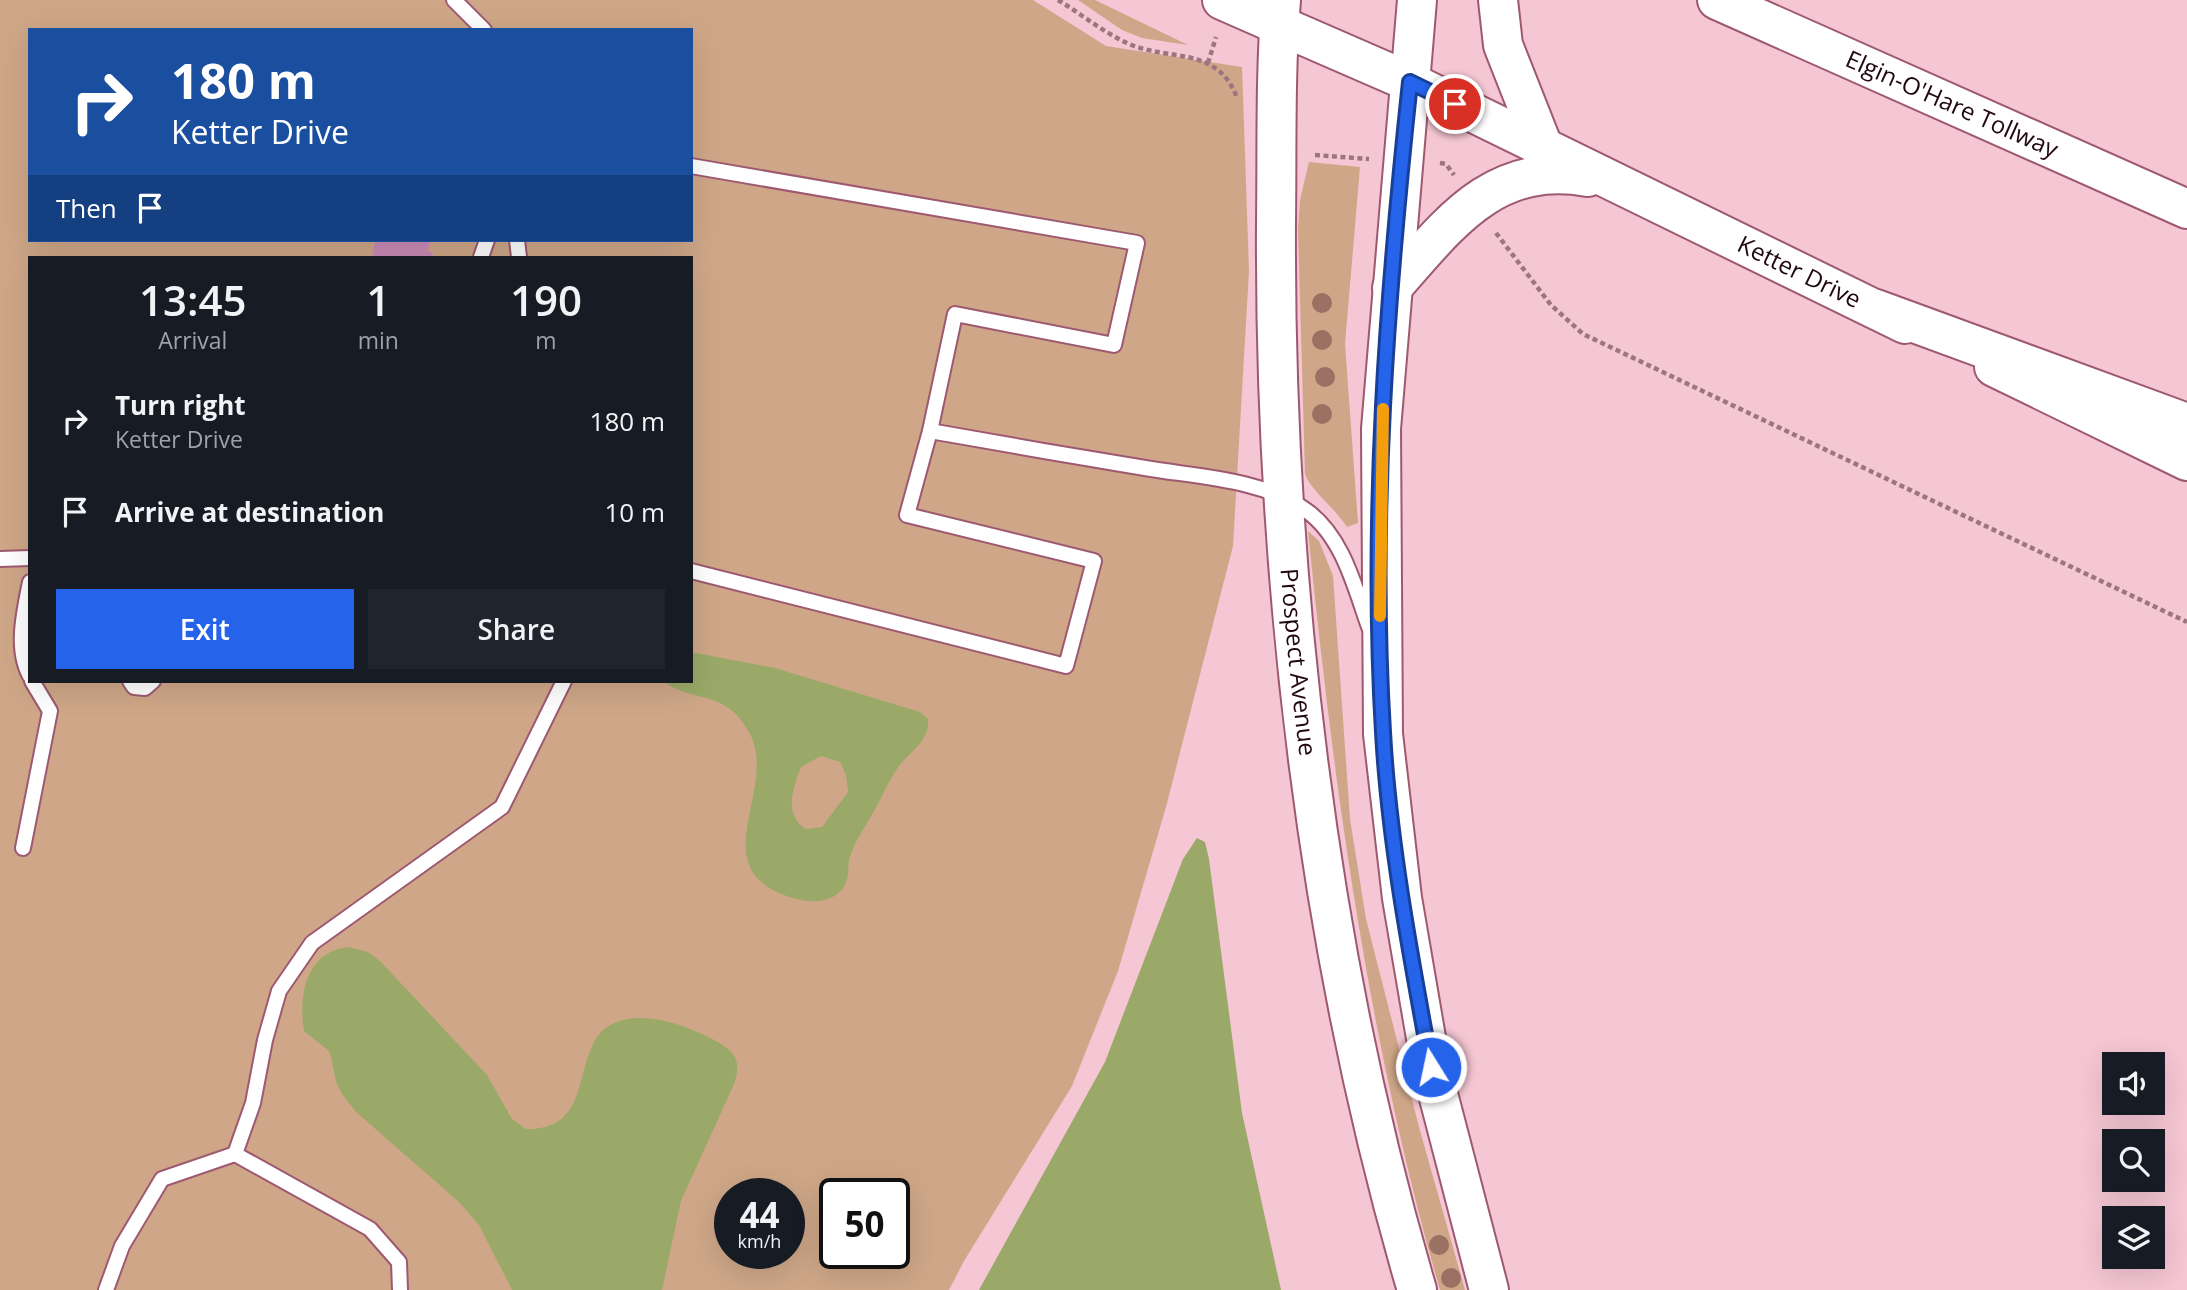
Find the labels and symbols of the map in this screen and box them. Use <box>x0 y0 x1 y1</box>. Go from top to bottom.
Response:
street label: Elgin-O'Hare Tollway <box>1841 41 2065 165</box>
pin <box>1425 74 1485 134</box>
street label: Ketter Drive <box>1733 227 1867 315</box>
street label: Prospect Avenue <box>1274 567 1325 758</box>
position arrow <box>1394 1030 1468 1104</box>
speed limit sign: 50 <box>819 1178 910 1269</box>

